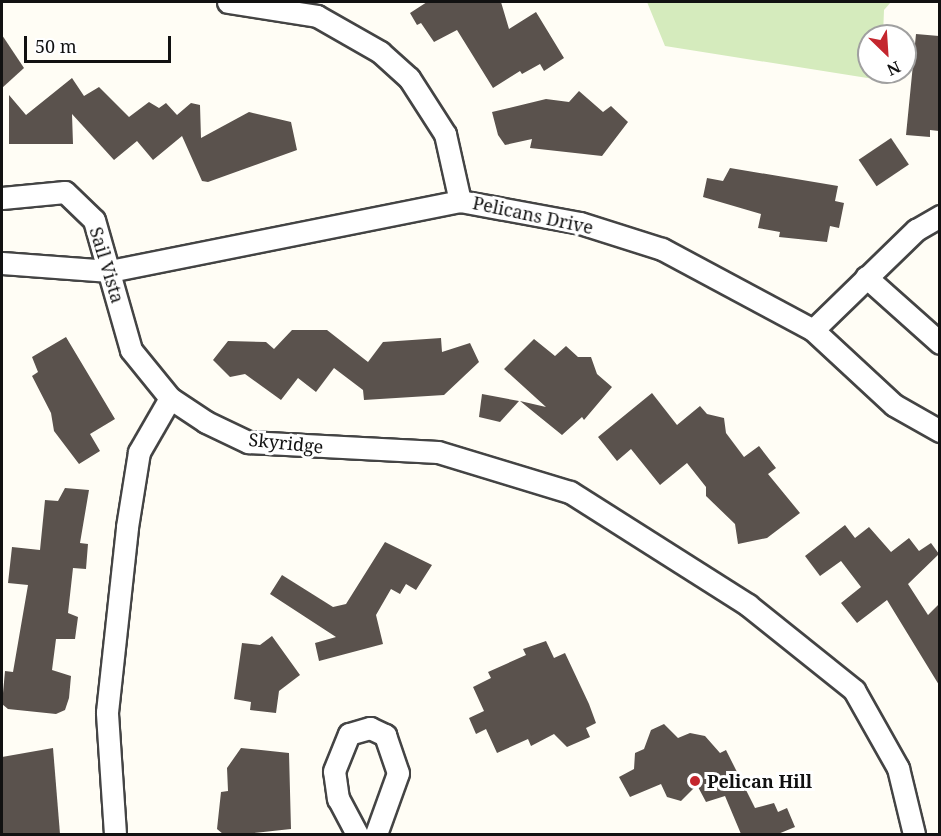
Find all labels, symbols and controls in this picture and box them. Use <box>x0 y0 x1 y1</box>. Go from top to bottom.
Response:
scale bar <box>27 24 174 62</box>
north arrow <box>857 24 917 84</box>
text: 50 m <box>35 34 77 58</box>
text: N <box>883 56 904 81</box>
street label: Pelicans Drive <box>471 192 595 238</box>
street label: Sail Vista <box>85 224 129 306</box>
street label: Skyridge <box>248 428 324 458</box>
place label: Pelican Hill <box>707 770 812 792</box>
marker: Pelican Hill <box>688 774 702 788</box>

